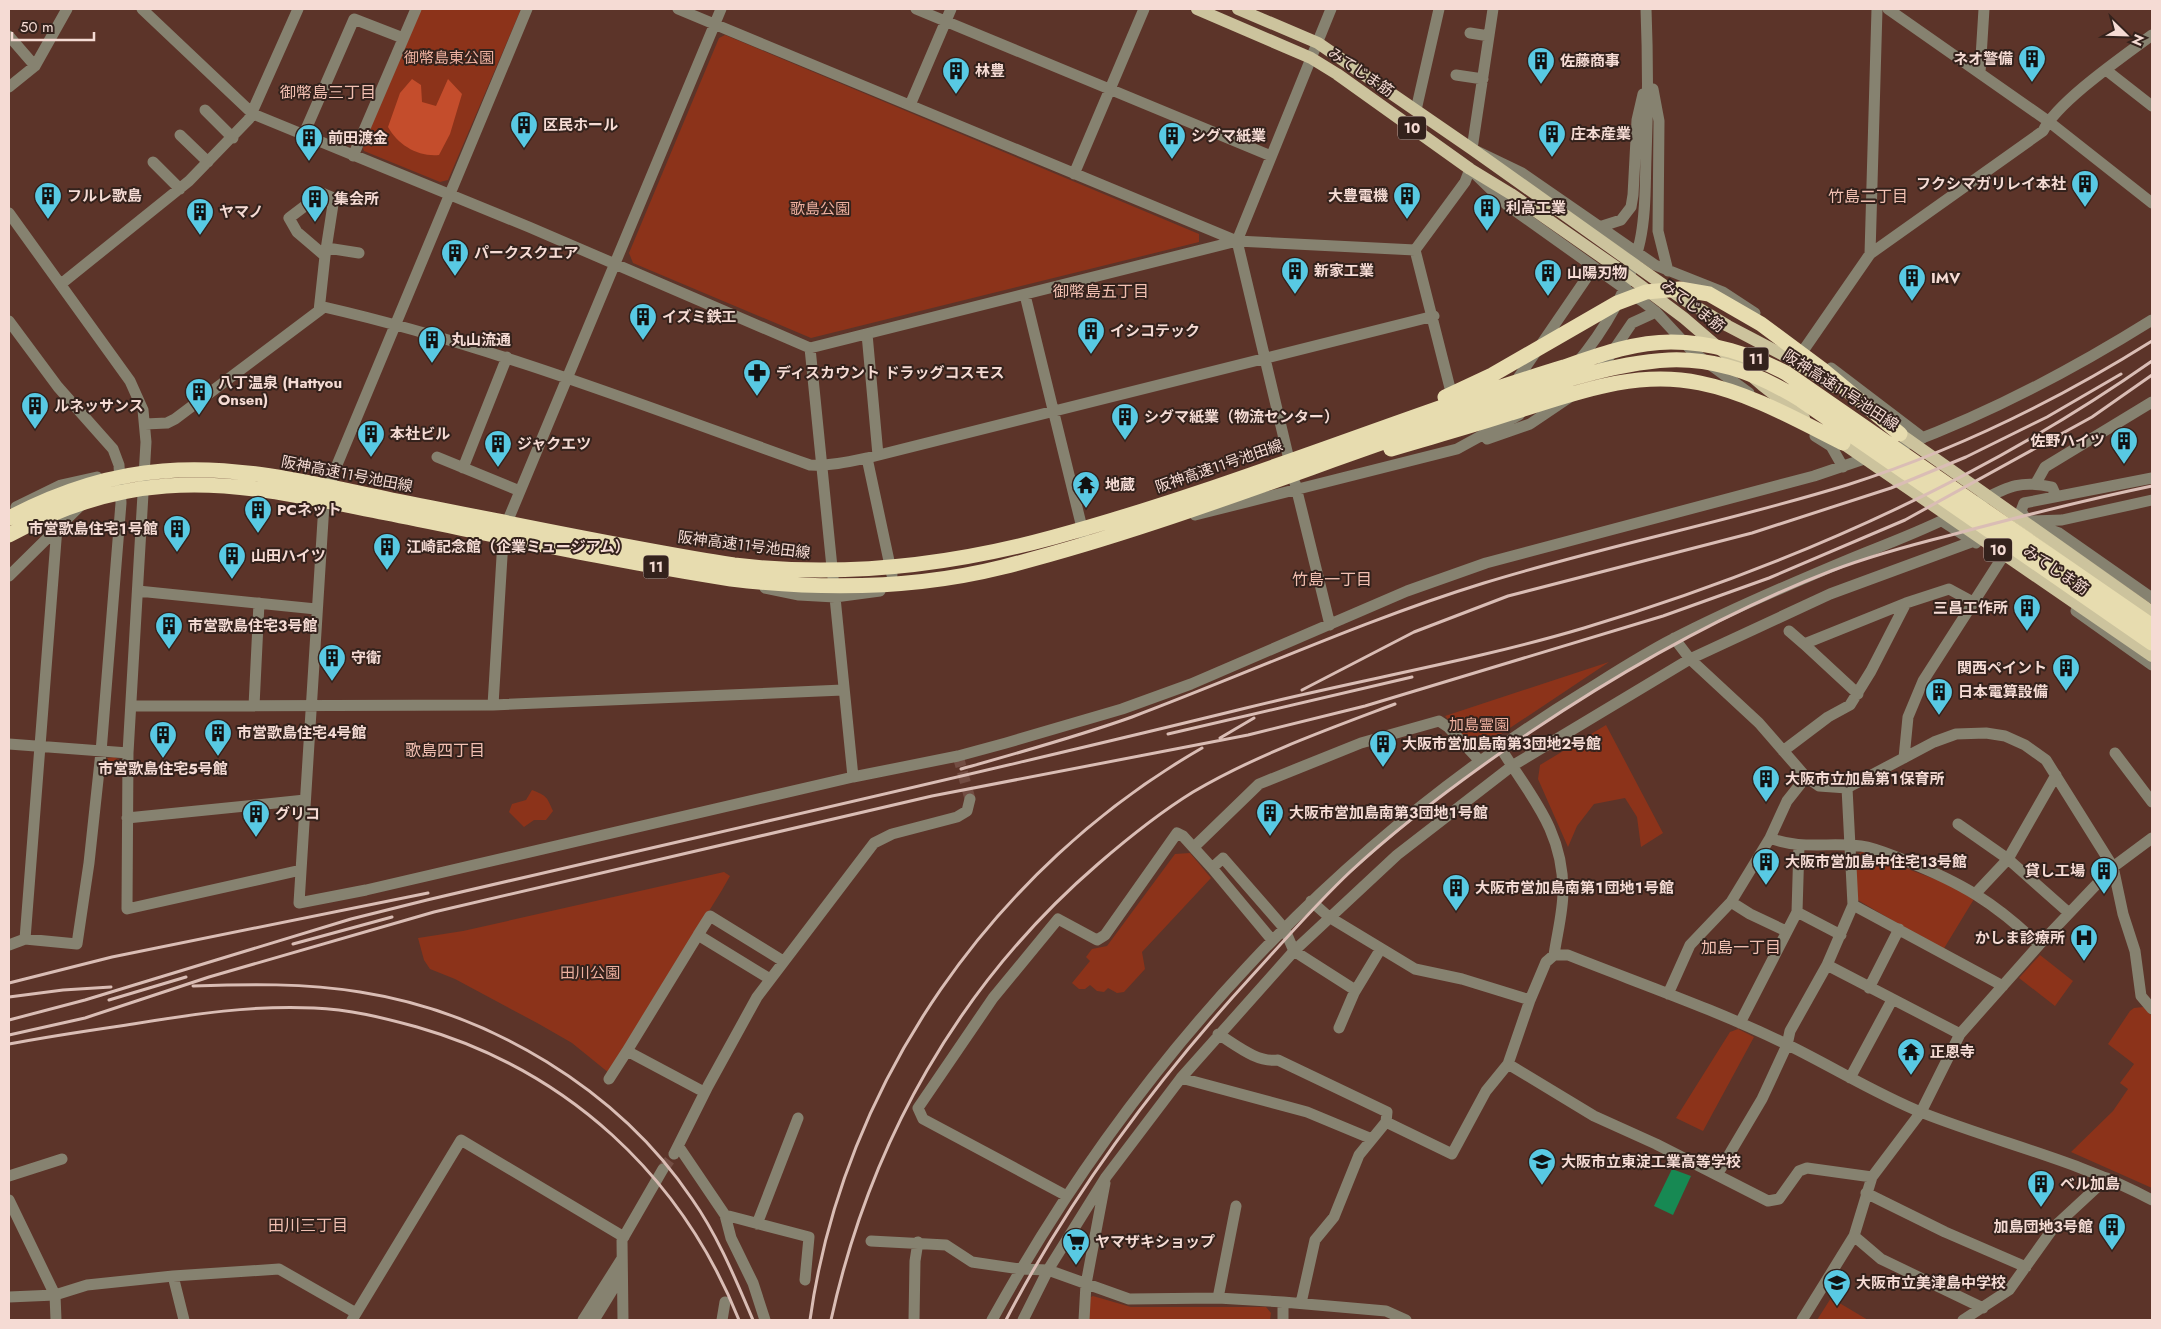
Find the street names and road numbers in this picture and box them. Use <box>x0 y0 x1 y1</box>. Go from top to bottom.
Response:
street label: みてじま筋 <box>1324 42 1398 102</box>
road number: 10 <box>1398 116 1426 140</box>
street label: みてじま筋 <box>1657 274 1729 338</box>
street label: 阪神高速11号池田線 <box>1779 344 1903 436</box>
road number: 11 <box>1744 348 1768 370</box>
street label: 阪神高速11号池田線 <box>1152 434 1286 498</box>
street label: 阪神高速11号池田線 <box>279 450 415 498</box>
street label: 阪神高速11号池田線 <box>676 526 812 564</box>
road number: 10 <box>1984 538 2012 562</box>
street label: みてじま筋 <box>2019 540 2093 600</box>
road number: 11 <box>644 556 668 578</box>

